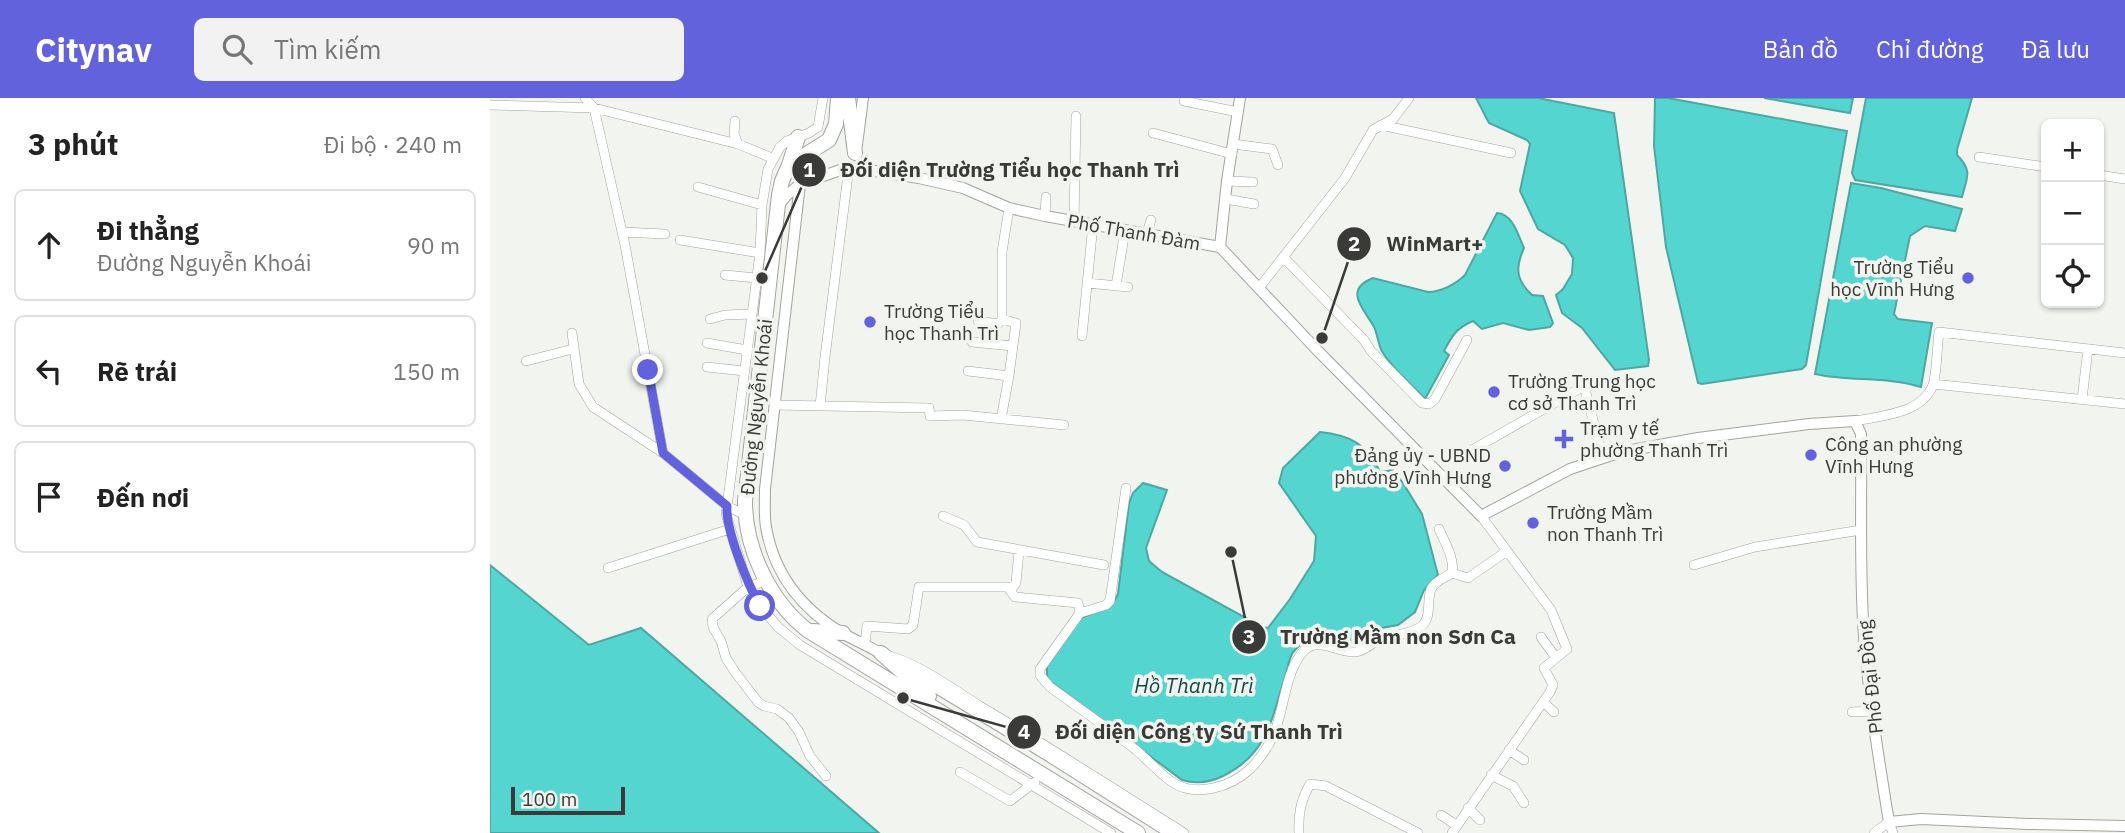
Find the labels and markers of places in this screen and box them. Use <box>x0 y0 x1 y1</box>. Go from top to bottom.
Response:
callout: Đối diện Trường Tiểu học Thanh Trì <box>792 149 1194 191</box>
callout: WinMart+ <box>1337 223 1497 265</box>
place label: Trường Tiểu học Vĩnh Hưng <box>1830 255 1954 301</box>
marker: Trường Tiểu học Vĩnh Hưng <box>1960 270 1976 286</box>
place label: Trường Tiểu học Thanh Trì <box>884 299 999 345</box>
marker: Trường Tiểu học Thanh Trì <box>862 314 878 330</box>
place label: Trường Trung học cơ sở Thanh Trì <box>1508 369 1656 415</box>
marker: Trường Trung học cơ sở Thanh Trì <box>1486 384 1502 400</box>
place label: Trạm y tế phường Thanh Trì <box>1580 416 1728 462</box>
marker: Trạm y tế phường Thanh Trì <box>1554 429 1574 449</box>
place label: Công an phường Vĩnh Hưng <box>1825 432 1962 478</box>
place label: Đảng ủy - UBND phường Vĩnh Hưng <box>1334 443 1491 489</box>
marker: Công an phường Vĩnh Hưng <box>1803 447 1819 463</box>
marker: Đảng ủy - UBND phường Vĩnh Hưng <box>1497 458 1513 474</box>
place label: Trường Mầm non Thanh Trì <box>1547 500 1663 546</box>
marker: Trường Mầm non Thanh Trì <box>1525 515 1541 531</box>
callout: Trường Mầm non Sơn Ca <box>1231 616 1530 658</box>
callout: Đối diện Công ty Sứ Thanh Trì <box>1007 711 1357 753</box>

